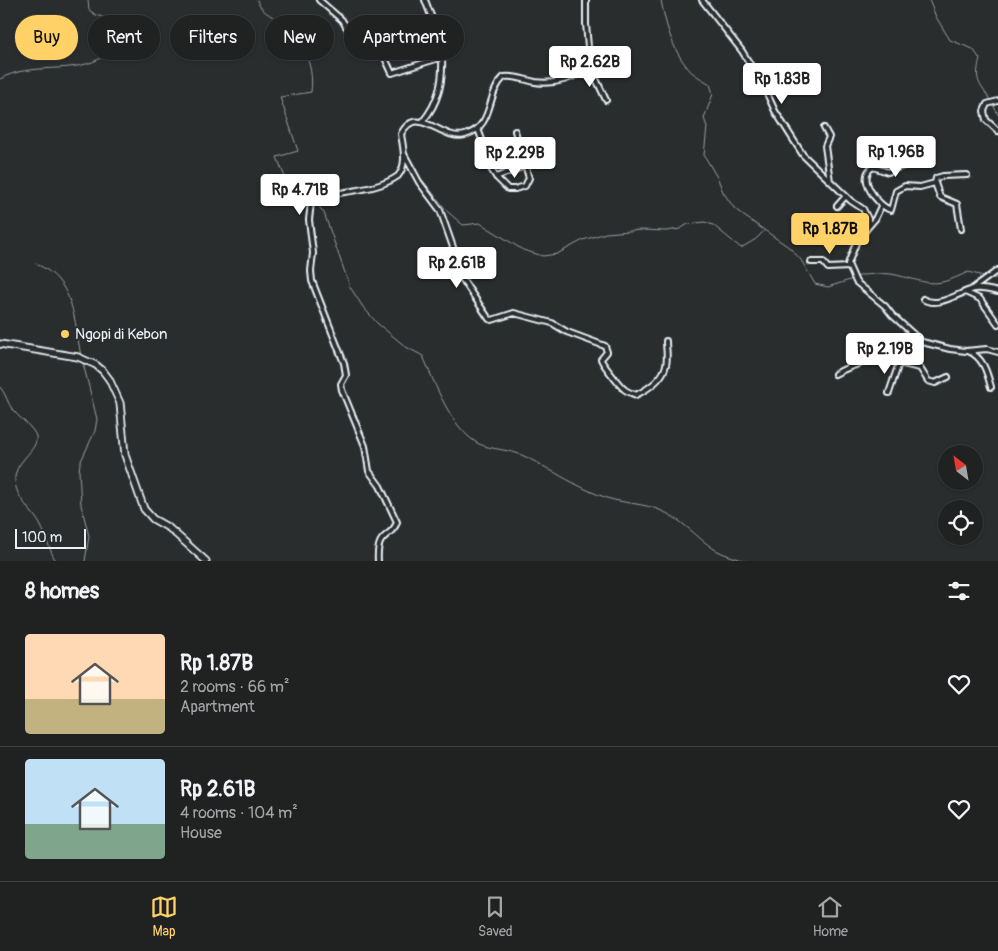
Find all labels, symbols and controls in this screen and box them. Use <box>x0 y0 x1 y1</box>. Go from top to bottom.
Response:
chip: Buy <box>15 15 78 60</box>
chip: Rent <box>88 15 160 60</box>
chip: Filters <box>170 15 255 60</box>
chip: New <box>265 15 334 60</box>
chip: Apartment <box>344 15 464 60</box>
pin: Rp 2.62B <box>538 46 642 88</box>
text: Rp 2.62B <box>560 52 620 72</box>
pin: Rp 1.83B <box>730 62 834 105</box>
text: Rp 1.83B <box>754 69 810 89</box>
pin: Rp 2.29B <box>463 136 567 179</box>
pin: Rp 1.96B <box>844 136 948 178</box>
text: Rp 1.96B <box>868 142 924 162</box>
text: Rp 2.29B <box>486 143 544 163</box>
pin: Rp 4.71B <box>248 174 352 216</box>
text: Rp 4.71B <box>272 180 328 200</box>
pin: Rp 1.87B <box>778 212 882 255</box>
text: Rp 1.87B <box>802 219 858 239</box>
pin: Rp 2.61B <box>405 246 509 289</box>
text: Rp 2.61B <box>428 253 486 273</box>
place label: Ngopi di Kebon <box>75 325 167 344</box>
marker: Ngopi di Kebon <box>59 328 71 340</box>
pin: Rp 2.19B <box>833 332 937 375</box>
text: Rp 2.19B <box>857 339 913 359</box>
north arrow <box>938 445 982 490</box>
map controls <box>938 445 983 545</box>
button: locate <box>938 500 983 545</box>
scale bar <box>15 526 86 549</box>
text: 100 m <box>22 529 62 546</box>
icon: filters <box>945 577 973 605</box>
text: 8 homes <box>25 578 99 605</box>
text: Rp 1.87B <box>180 650 253 677</box>
icon: home <box>65 654 125 714</box>
icon: heart <box>945 670 973 698</box>
text: 2 rooms · 66 m² <box>180 677 290 697</box>
text: Apartment <box>180 697 255 717</box>
text: Rp 2.61B <box>180 776 255 803</box>
icon: home <box>65 779 125 839</box>
icon: heart <box>945 795 973 823</box>
text: 4 rooms · 104 m² <box>180 803 298 823</box>
text: House <box>180 823 222 843</box>
tab: Map <box>150 893 178 940</box>
tab: Saved <box>478 893 513 940</box>
tab: Home <box>813 893 848 940</box>

